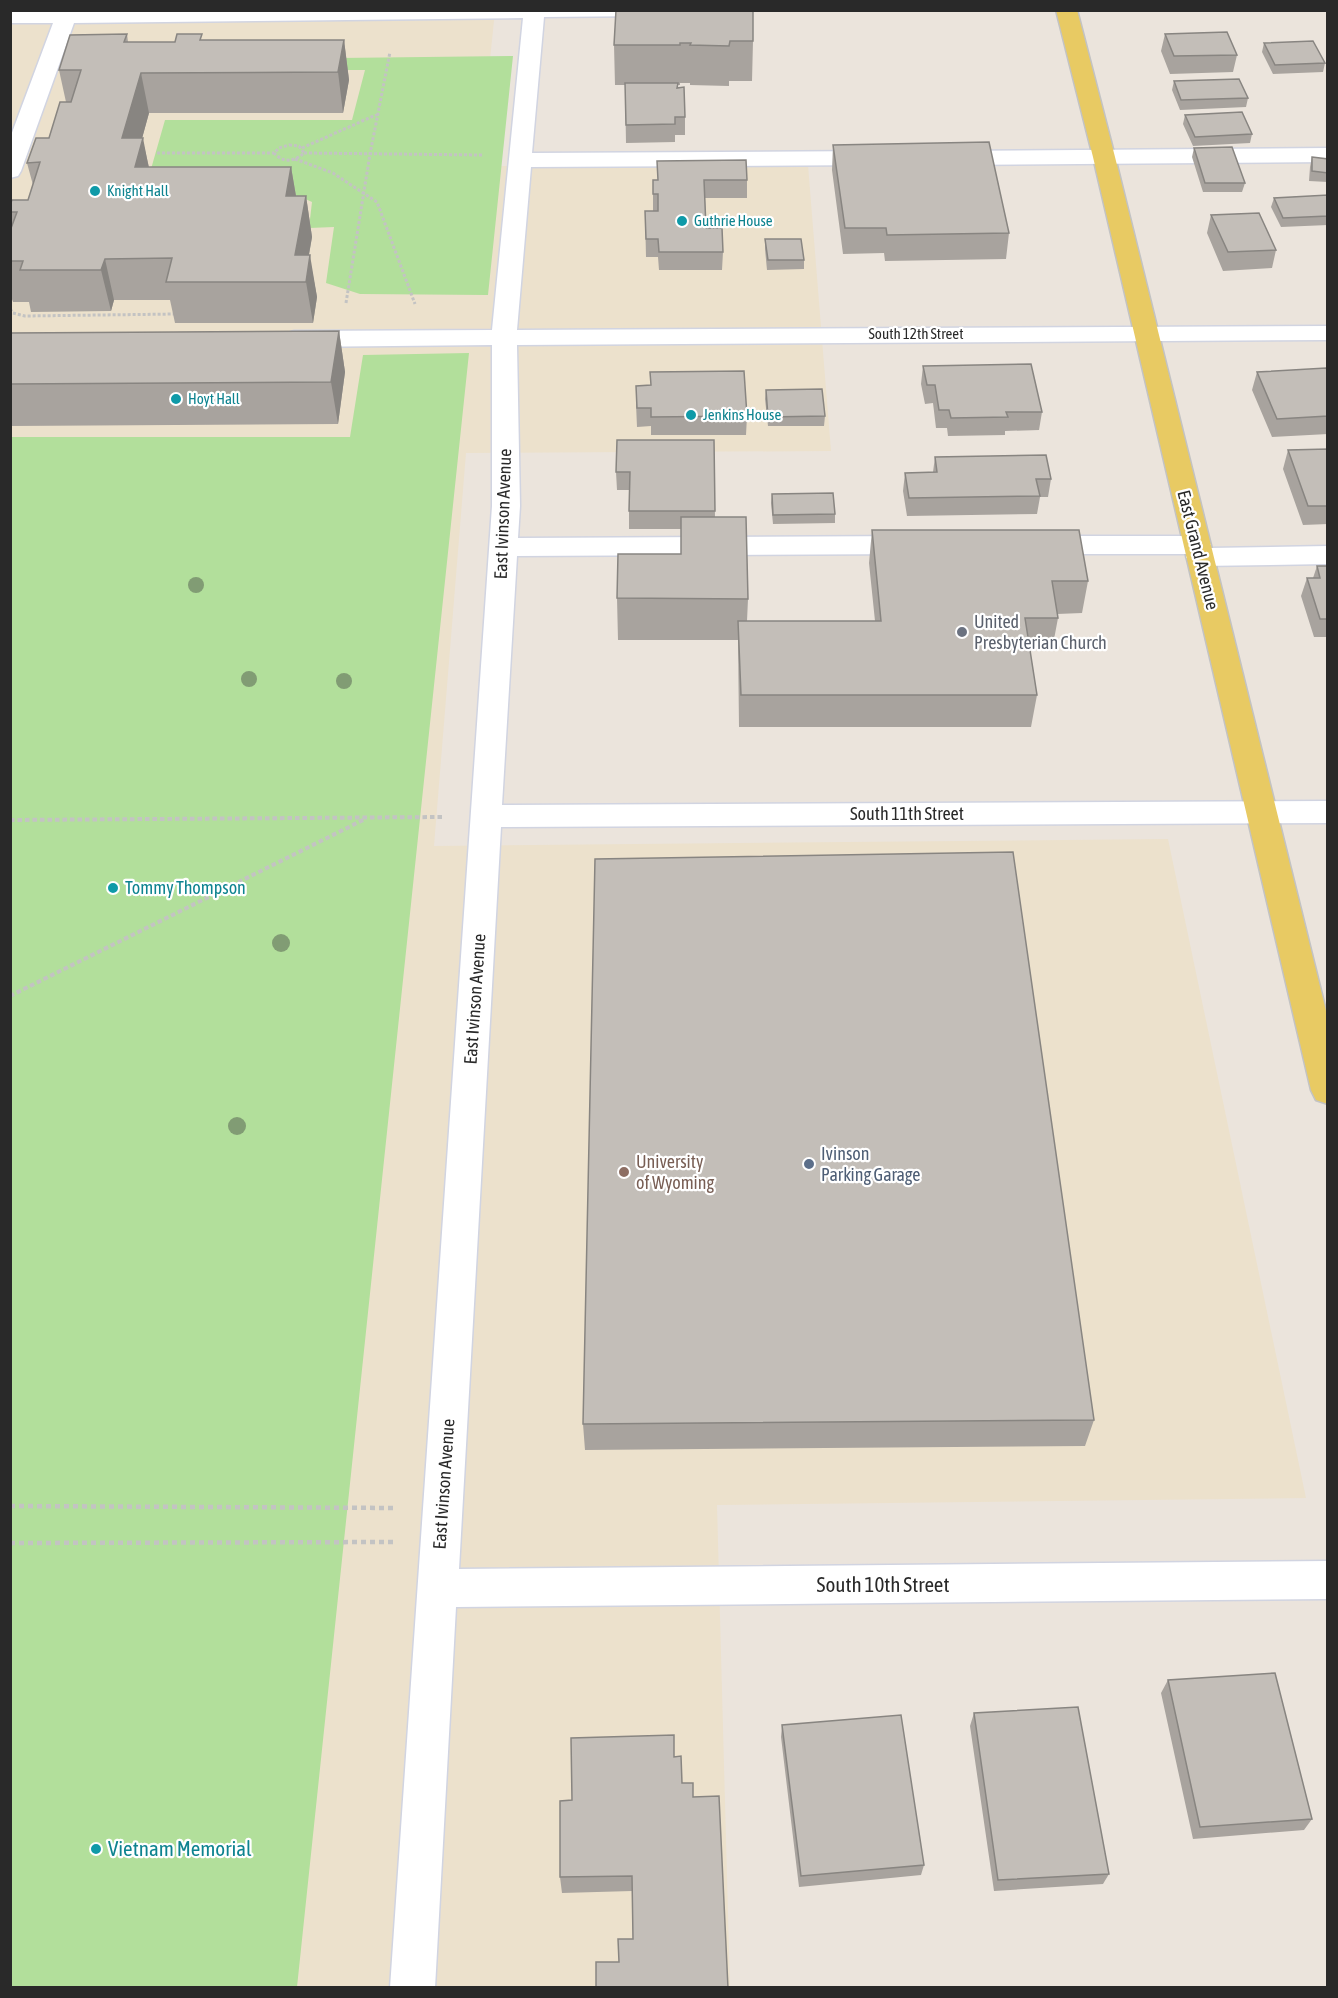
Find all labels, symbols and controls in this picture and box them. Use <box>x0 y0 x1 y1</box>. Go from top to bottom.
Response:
place label: Knight Hall <box>107 182 169 199</box>
marker: Knight Hall <box>88 184 102 198</box>
place label: Guthrie House <box>694 212 773 229</box>
marker: Guthrie House <box>675 214 689 228</box>
street label: South 12th Street <box>869 325 963 342</box>
place label: Hoyt Hall <box>188 390 240 407</box>
marker: Hoyt Hall <box>169 392 183 406</box>
place label: Jenkins House <box>703 406 781 423</box>
marker: Jenkins House <box>684 408 698 422</box>
street label: East Ivinson Avenue <box>490 448 515 580</box>
street label: East Grand Avenue <box>1173 488 1223 612</box>
place label: United Presbyterian Church <box>974 611 1107 653</box>
marker: United Presbyterian Church <box>955 625 969 639</box>
street label: South 11th Street <box>850 803 964 824</box>
place label: Tommy Thompson <box>125 877 246 898</box>
marker: Tommy Thompson <box>106 881 120 895</box>
street label: East Ivinson Avenue <box>459 933 490 1065</box>
place label: Ivinson Parking Garage <box>821 1143 920 1185</box>
place label: University of Wyoming <box>636 1151 714 1193</box>
marker: Ivinson Parking Garage <box>802 1157 816 1171</box>
marker: University of Wyoming <box>617 1165 631 1179</box>
street label: East Ivinson Avenue <box>428 1418 459 1550</box>
street label: South 10th Street <box>817 1572 949 1596</box>
place label: Vietnam Memorial <box>108 1836 252 1860</box>
marker: Vietnam Memorial <box>89 1842 103 1856</box>

